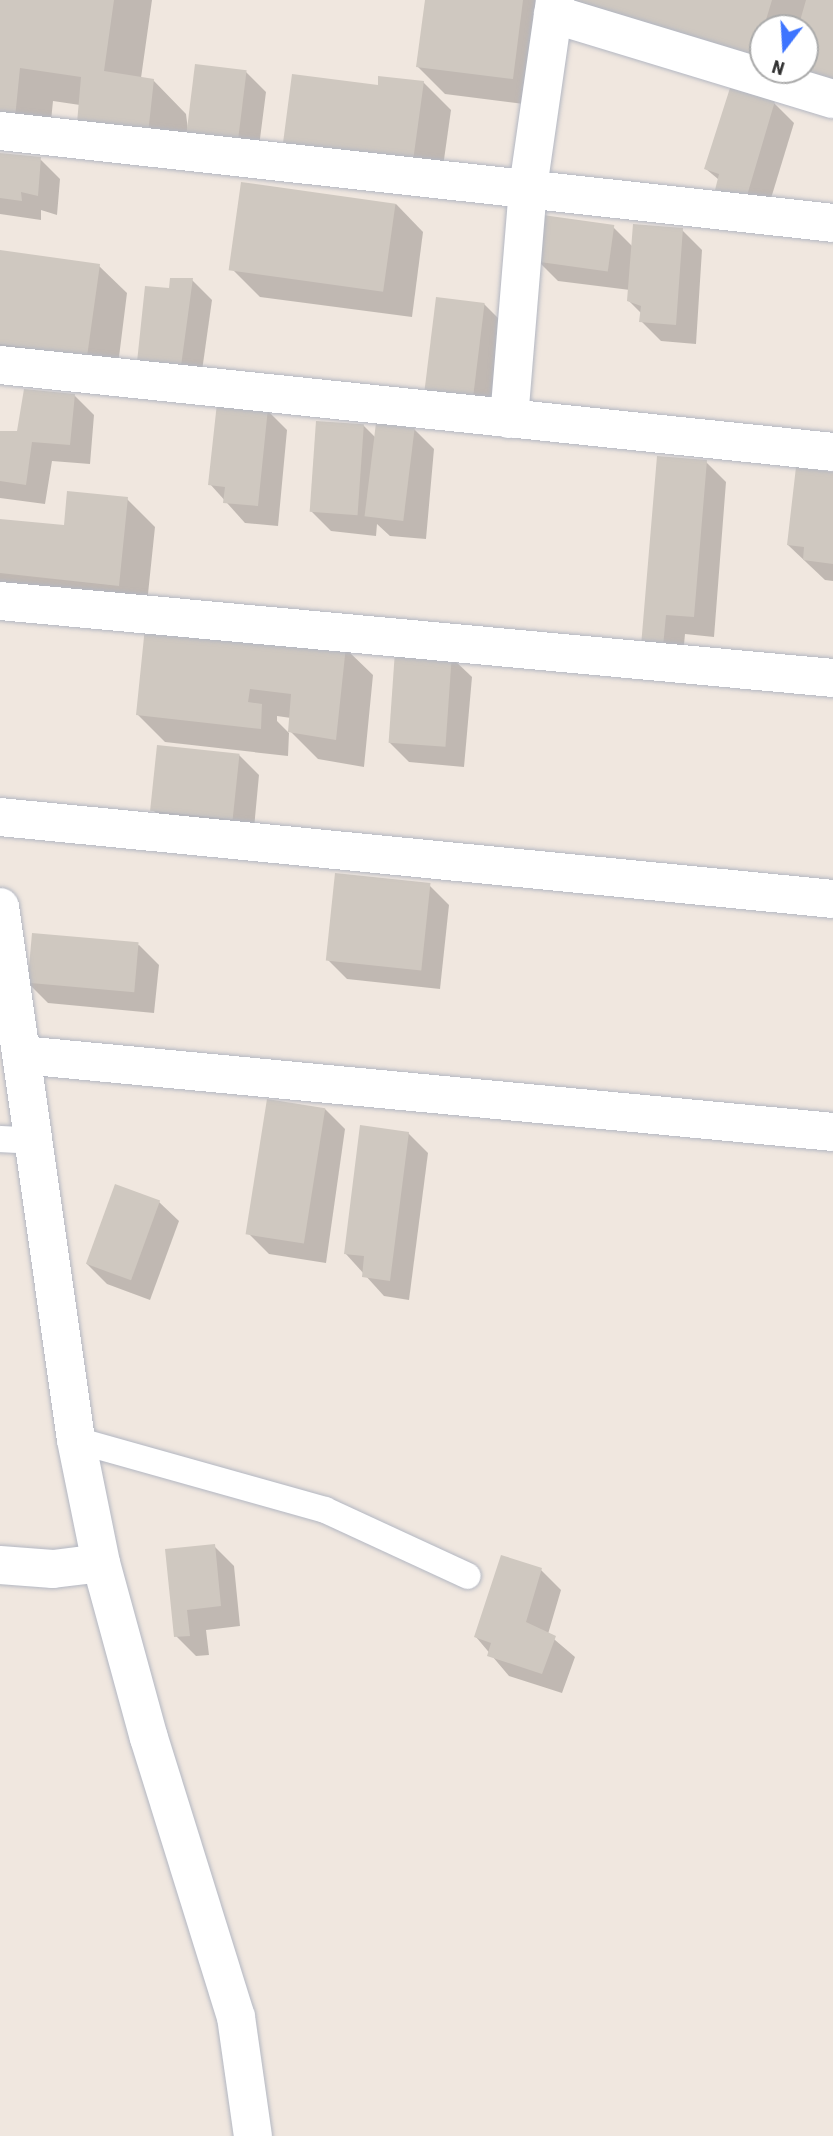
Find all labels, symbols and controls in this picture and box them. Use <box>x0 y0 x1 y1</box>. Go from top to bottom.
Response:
north arrow <box>749 14 819 84</box>
text: N <box>769 55 787 80</box>

